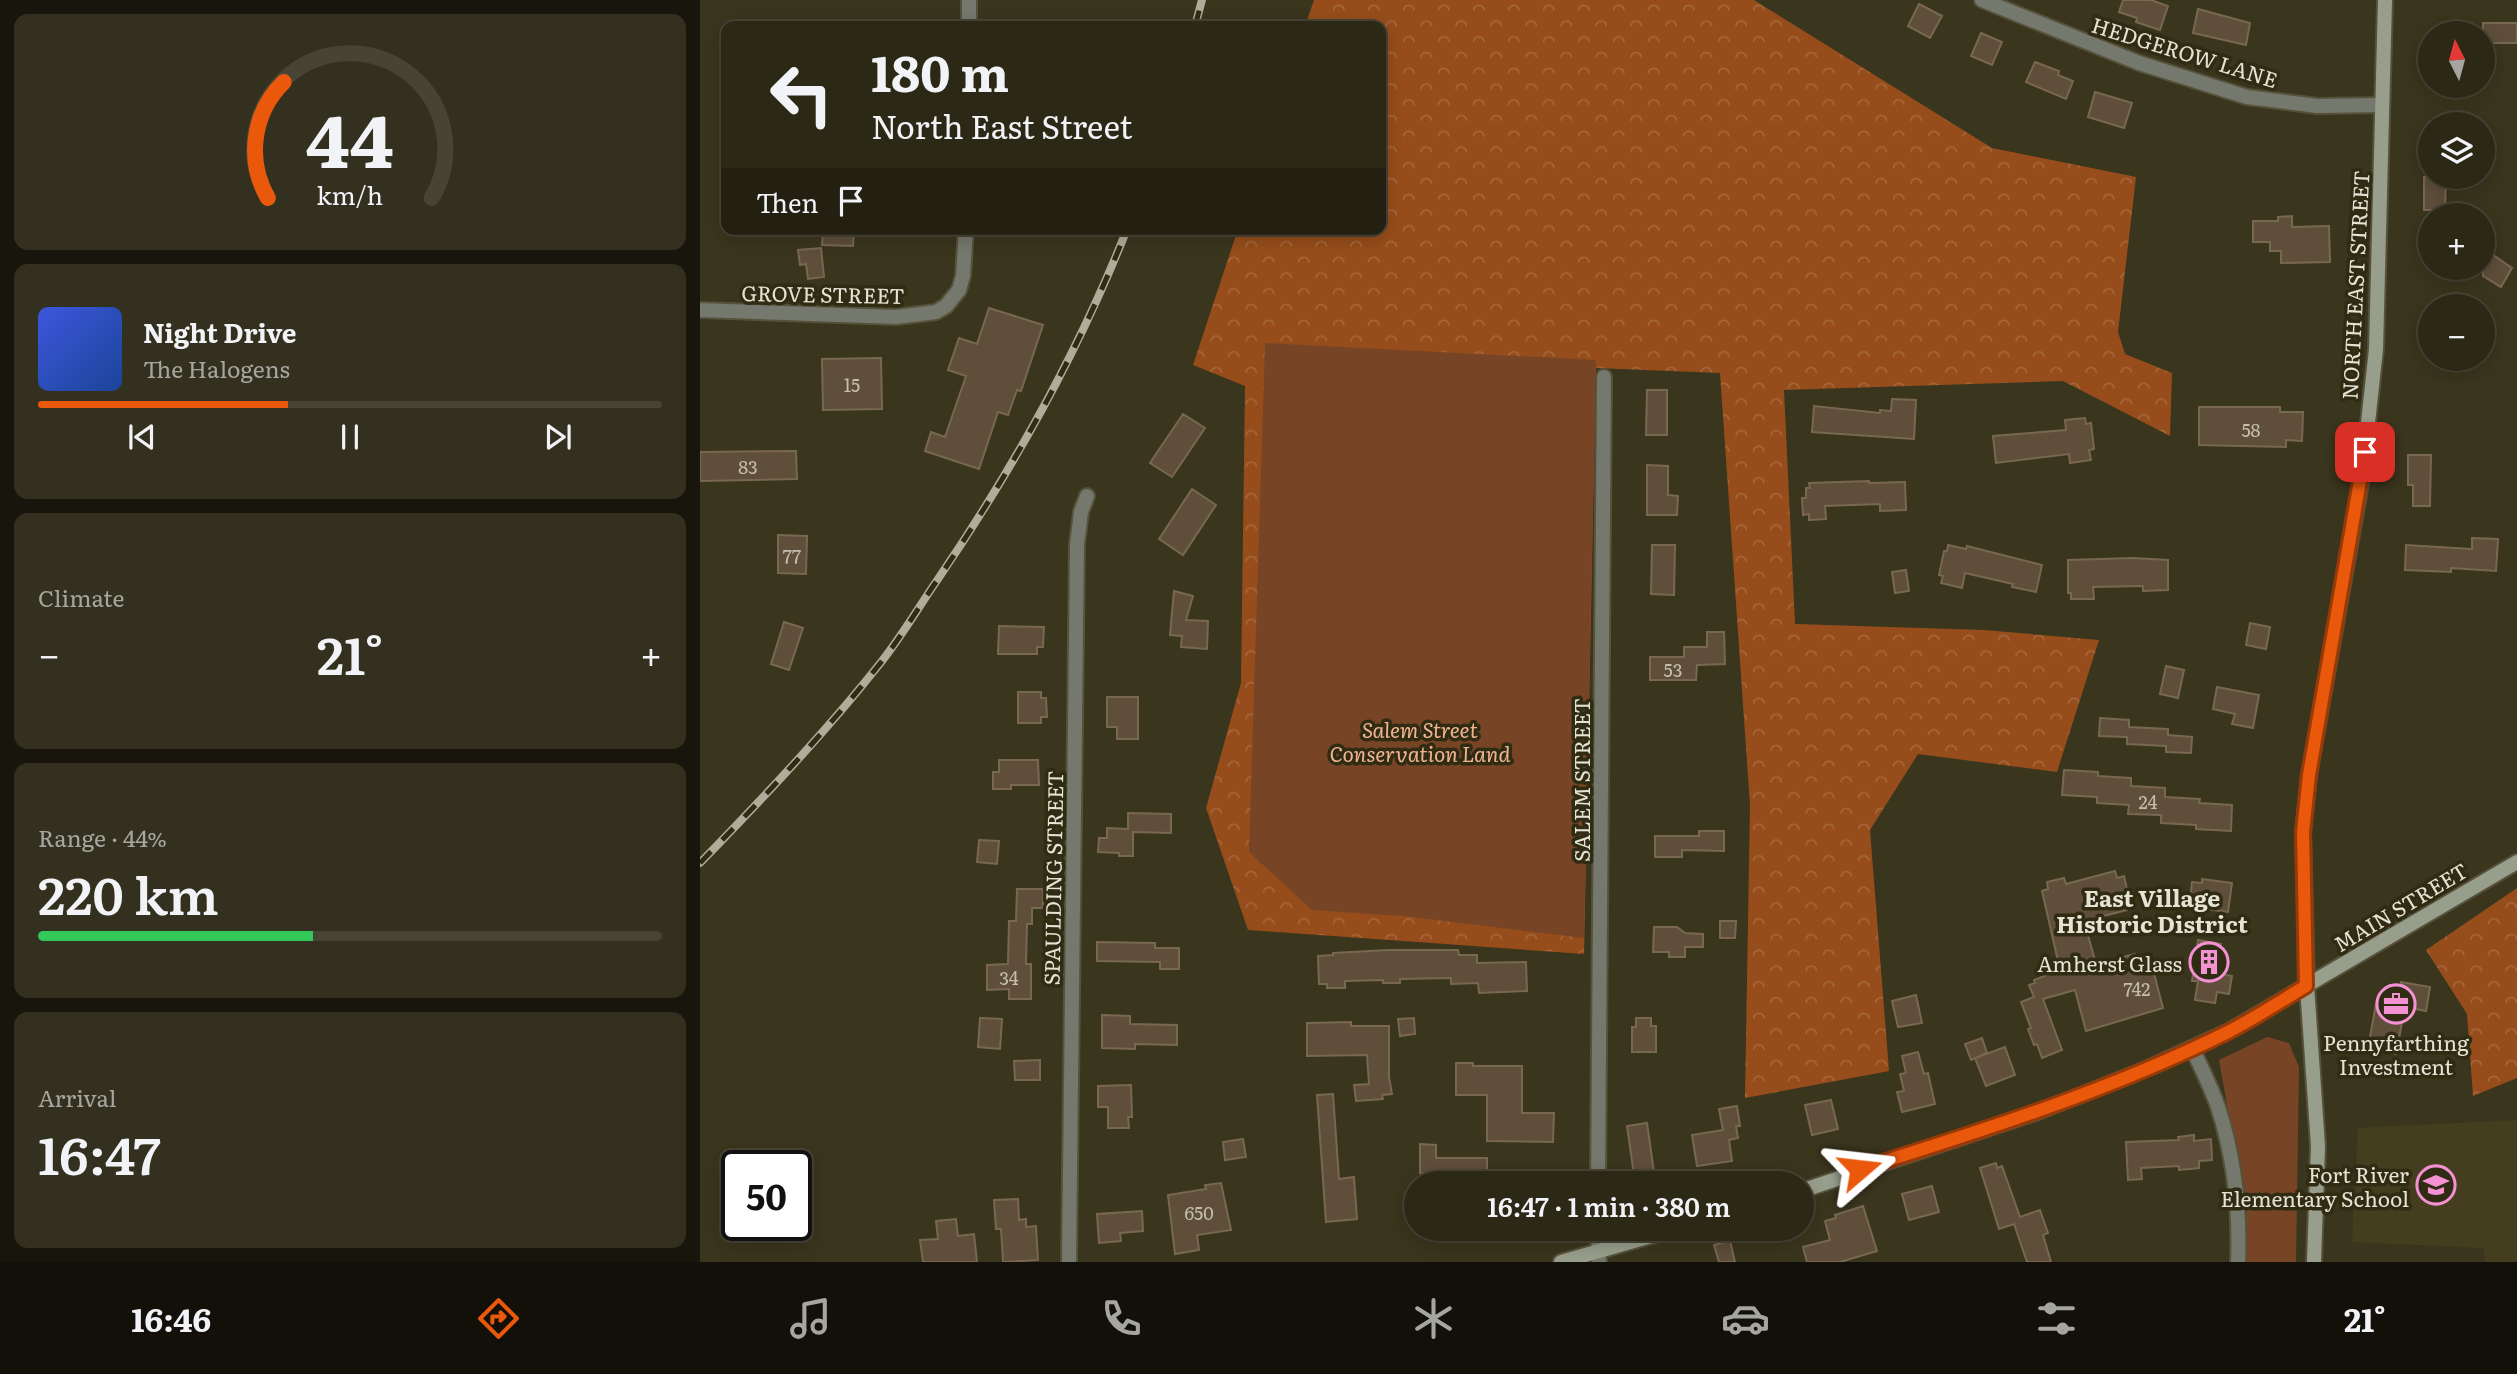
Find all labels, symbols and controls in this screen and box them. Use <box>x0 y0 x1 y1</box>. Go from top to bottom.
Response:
street label: HEDGEROW LANE <box>2088 8 2282 94</box>
north arrow <box>2418 21 2496 98</box>
map controls <box>2418 21 2495 371</box>
text: 180 m <box>871 34 1009 107</box>
icon: left <box>756 49 847 140</box>
text: 44 <box>306 82 394 190</box>
text: North East Street <box>871 101 1133 149</box>
button: layers <box>2418 112 2495 189</box>
street label: NORTH EAST STREET <box>2333 170 2375 400</box>
text: km/h <box>317 176 383 213</box>
text: Then <box>756 182 818 221</box>
icon: arrive <box>832 182 870 220</box>
button: + <box>2418 203 2495 280</box>
street label: GROVE STREET <box>741 276 905 310</box>
button: − <box>2418 294 2495 371</box>
text: Night Drive <box>143 312 297 351</box>
text: The Halogens <box>143 351 290 385</box>
house number: 15 <box>844 371 860 398</box>
house number: 58 <box>2241 416 2261 443</box>
icon: previous <box>123 418 161 456</box>
icon: pause <box>331 418 369 456</box>
icon: next <box>539 418 577 456</box>
pin <box>2335 422 2395 482</box>
icon: arrive <box>2346 433 2384 471</box>
house number: 83 <box>738 453 758 480</box>
house number: 77 <box>783 542 801 569</box>
text: Climate <box>38 580 124 614</box>
text: 21° <box>317 614 383 691</box>
text: − <box>38 624 60 681</box>
text: + <box>640 624 662 681</box>
house number: 53 <box>1664 656 1682 683</box>
street label: SALEM STREET <box>1565 698 1596 862</box>
park label: Salem Street Conservation Land <box>1329 713 1511 768</box>
street label: SPAULDING STREET <box>1035 770 1069 986</box>
house number: 24 <box>2138 788 2158 815</box>
text: Range · 44% <box>38 820 167 854</box>
text: 220 km <box>38 854 219 931</box>
street label: MAIN STREET <box>2327 854 2473 958</box>
district label: East Village Historic District <box>2056 880 2248 940</box>
building icon: Amherst Glass <box>2188 941 2230 983</box>
place label: Amherst Glass <box>2037 947 2182 978</box>
house number: 34 <box>999 964 1019 991</box>
house number: 742 <box>2124 975 2150 1002</box>
office icon: Pennyfarthing Investment <box>2375 983 2417 1025</box>
place label: Pennyfarthing Investment <box>2323 1026 2469 1081</box>
text: Arrival <box>38 1080 117 1114</box>
text: 16:47 <box>38 1114 161 1191</box>
position arrow <box>1823 1132 1897 1206</box>
speed limit sign: 50 <box>721 1150 812 1241</box>
place label: Fort River Elementary School <box>2220 1158 2409 1213</box>
school or university icon: Fort River Elementary School <box>2415 1164 2457 1206</box>
text: 16:47 · 1 min · 380 m <box>1487 1186 1731 1225</box>
house number: 650 <box>1184 1199 1214 1226</box>
text: 16:46 <box>131 1294 211 1342</box>
icon: directions <box>474 1294 523 1343</box>
icon: music <box>786 1294 835 1343</box>
icon: phone <box>1097 1294 1146 1343</box>
icon: climate <box>1409 1294 1458 1343</box>
icon: car <box>1721 1294 1770 1343</box>
icon: filters <box>2032 1294 2081 1343</box>
text: 21° <box>2344 1294 2386 1342</box>

